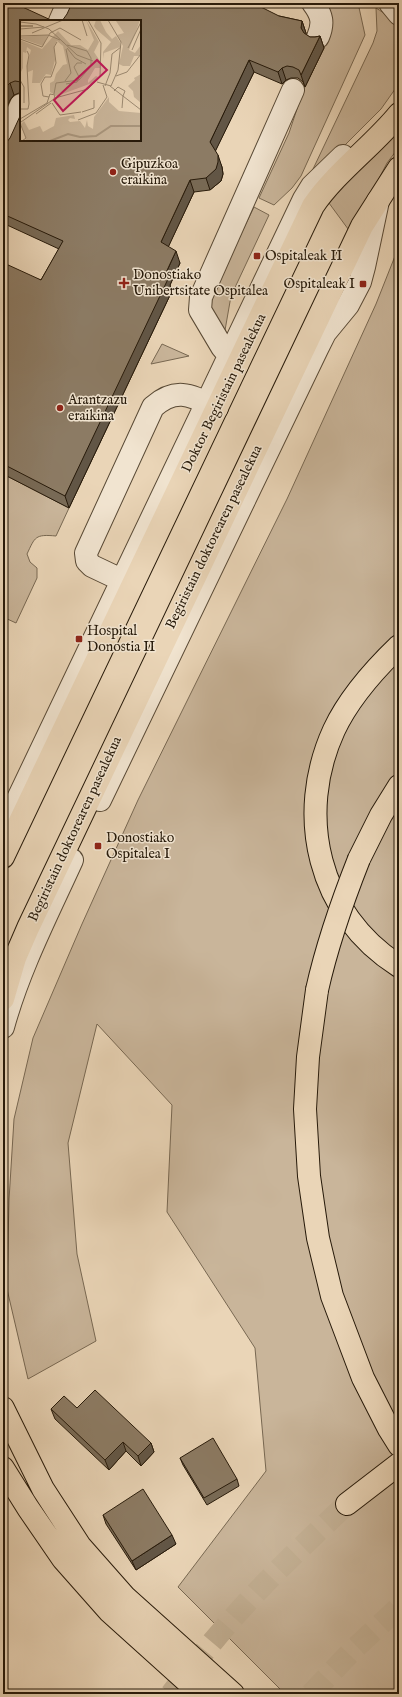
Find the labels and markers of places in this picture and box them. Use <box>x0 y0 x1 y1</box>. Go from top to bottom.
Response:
place label: Gipuzkoa eraikina <box>121 155 179 189</box>
marker: Gipuzkoa eraikina <box>108 167 118 177</box>
place label: Ospitaleak II <box>265 247 342 265</box>
marker: Ospitaleak II <box>252 251 262 261</box>
place label: Donostiako Unibertsitate Ospitalea <box>133 266 269 300</box>
place label: Ospitaleak I <box>284 275 355 293</box>
marker: Donostiako Unibertsitate Ospitalea <box>118 277 130 289</box>
marker: Ospitaleak I <box>358 279 368 289</box>
place label: Arantzazu eraikina <box>67 391 127 425</box>
marker: Arantzazu eraikina <box>55 403 65 413</box>
place label: Hospital Donostia II <box>87 622 155 656</box>
marker: Hospital Donostia II <box>74 634 84 644</box>
place label: Donostiako Ospitalea I <box>106 829 175 863</box>
marker: Donostiako Ospitalea I <box>93 841 103 851</box>

